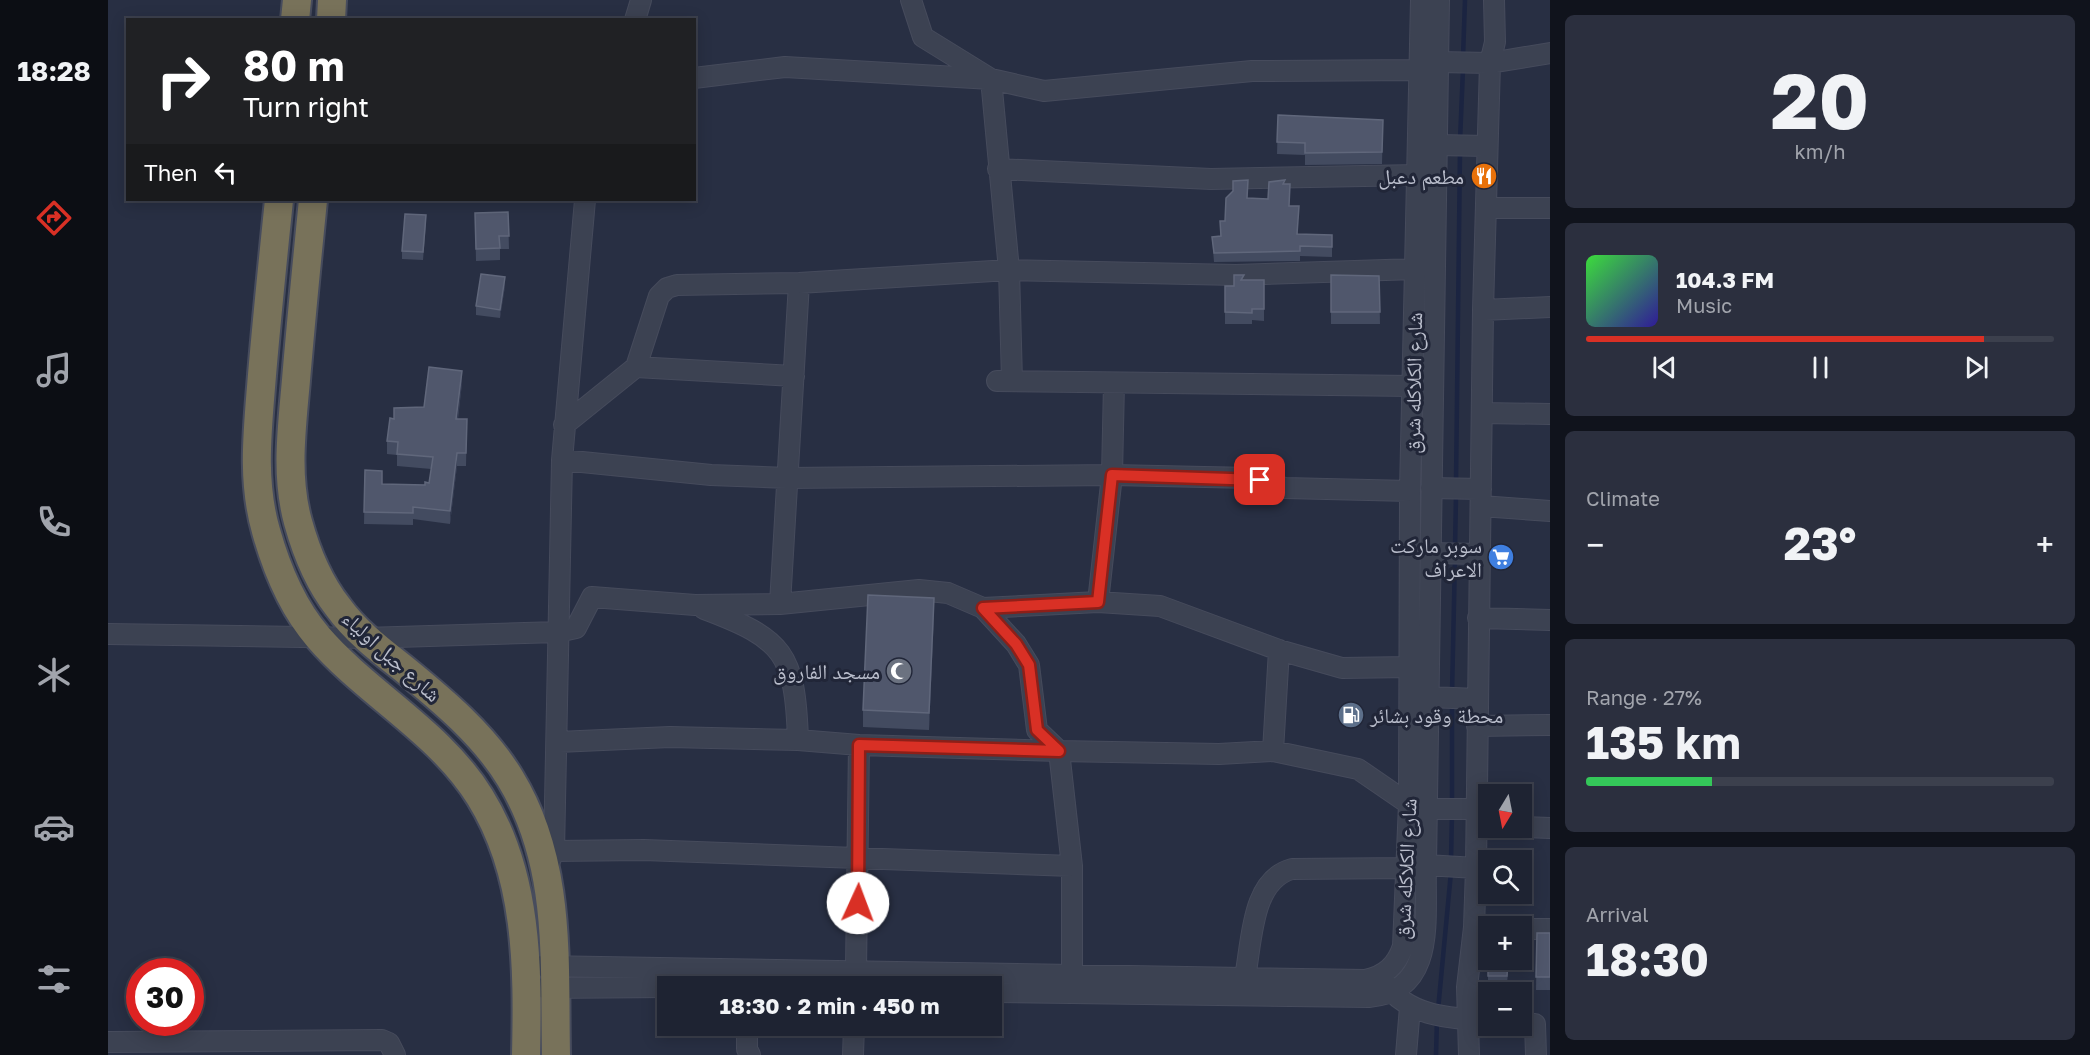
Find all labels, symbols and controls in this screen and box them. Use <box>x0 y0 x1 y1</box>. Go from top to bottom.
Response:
text: 80 m <box>243 40 344 90</box>
icon: right <box>144 42 222 120</box>
text: 20 <box>1771 53 1869 146</box>
text: 18:28 <box>17 55 91 87</box>
text: Turn right <box>243 91 369 123</box>
text: km/h <box>1795 139 1845 163</box>
icon: left <box>209 156 242 189</box>
text: Then <box>144 159 197 186</box>
restaurant icon: مطعم دعبل <box>1469 161 1499 191</box>
place label: مطعم دعبل <box>1378 163 1464 191</box>
icon: directions <box>33 197 75 239</box>
text: 104.3 FM <box>1676 266 1774 293</box>
text: Music <box>1676 293 1732 317</box>
street label: شارع الكلاكله شرق <box>1399 312 1428 454</box>
icon: music <box>33 349 75 391</box>
icon: previous <box>1648 351 1681 384</box>
icon: pause <box>1804 351 1837 384</box>
icon: next <box>1960 351 1993 384</box>
pin <box>1234 454 1285 505</box>
icon: arrive <box>1243 463 1276 496</box>
text: Climate <box>1586 486 1660 510</box>
icon: phone <box>33 501 75 543</box>
text: 23° <box>1784 516 1856 570</box>
text: − <box>1586 525 1604 564</box>
text: + <box>2036 525 2054 564</box>
place label: سوبر ماركت الاعراف <box>1390 532 1482 582</box>
supermarket icon: سوبر ماركت الاعراف <box>1486 542 1516 572</box>
street label: شارع جبل اولياء <box>337 605 447 708</box>
icon: climate <box>33 654 75 696</box>
mosque icon: مسجد الفاروق <box>884 656 914 686</box>
place label: مسجد الفاروق <box>773 658 880 685</box>
text: Range · 27% <box>1586 685 1702 709</box>
fuel station icon: محطة وقود بشائر <box>1336 700 1366 730</box>
place label: محطة وقود بشائر <box>1369 702 1503 728</box>
text: 135 km <box>1586 715 1741 769</box>
north arrow <box>1478 784 1532 838</box>
map controls <box>1478 784 1532 1036</box>
street label: شارع الكلاكله شرق <box>1388 798 1423 940</box>
icon: car <box>33 806 75 848</box>
button: search <box>1478 850 1532 904</box>
position arrow <box>826 871 890 935</box>
text: Arrival <box>1586 902 1649 926</box>
button: + <box>1478 916 1532 970</box>
text: 18:30 <box>1586 932 1709 986</box>
icon: filters <box>33 958 75 1000</box>
speed limit sign: 30 <box>126 958 204 1036</box>
button: − <box>1478 982 1532 1036</box>
text: 18:30 · 2 min · 450 m <box>720 992 939 1019</box>

